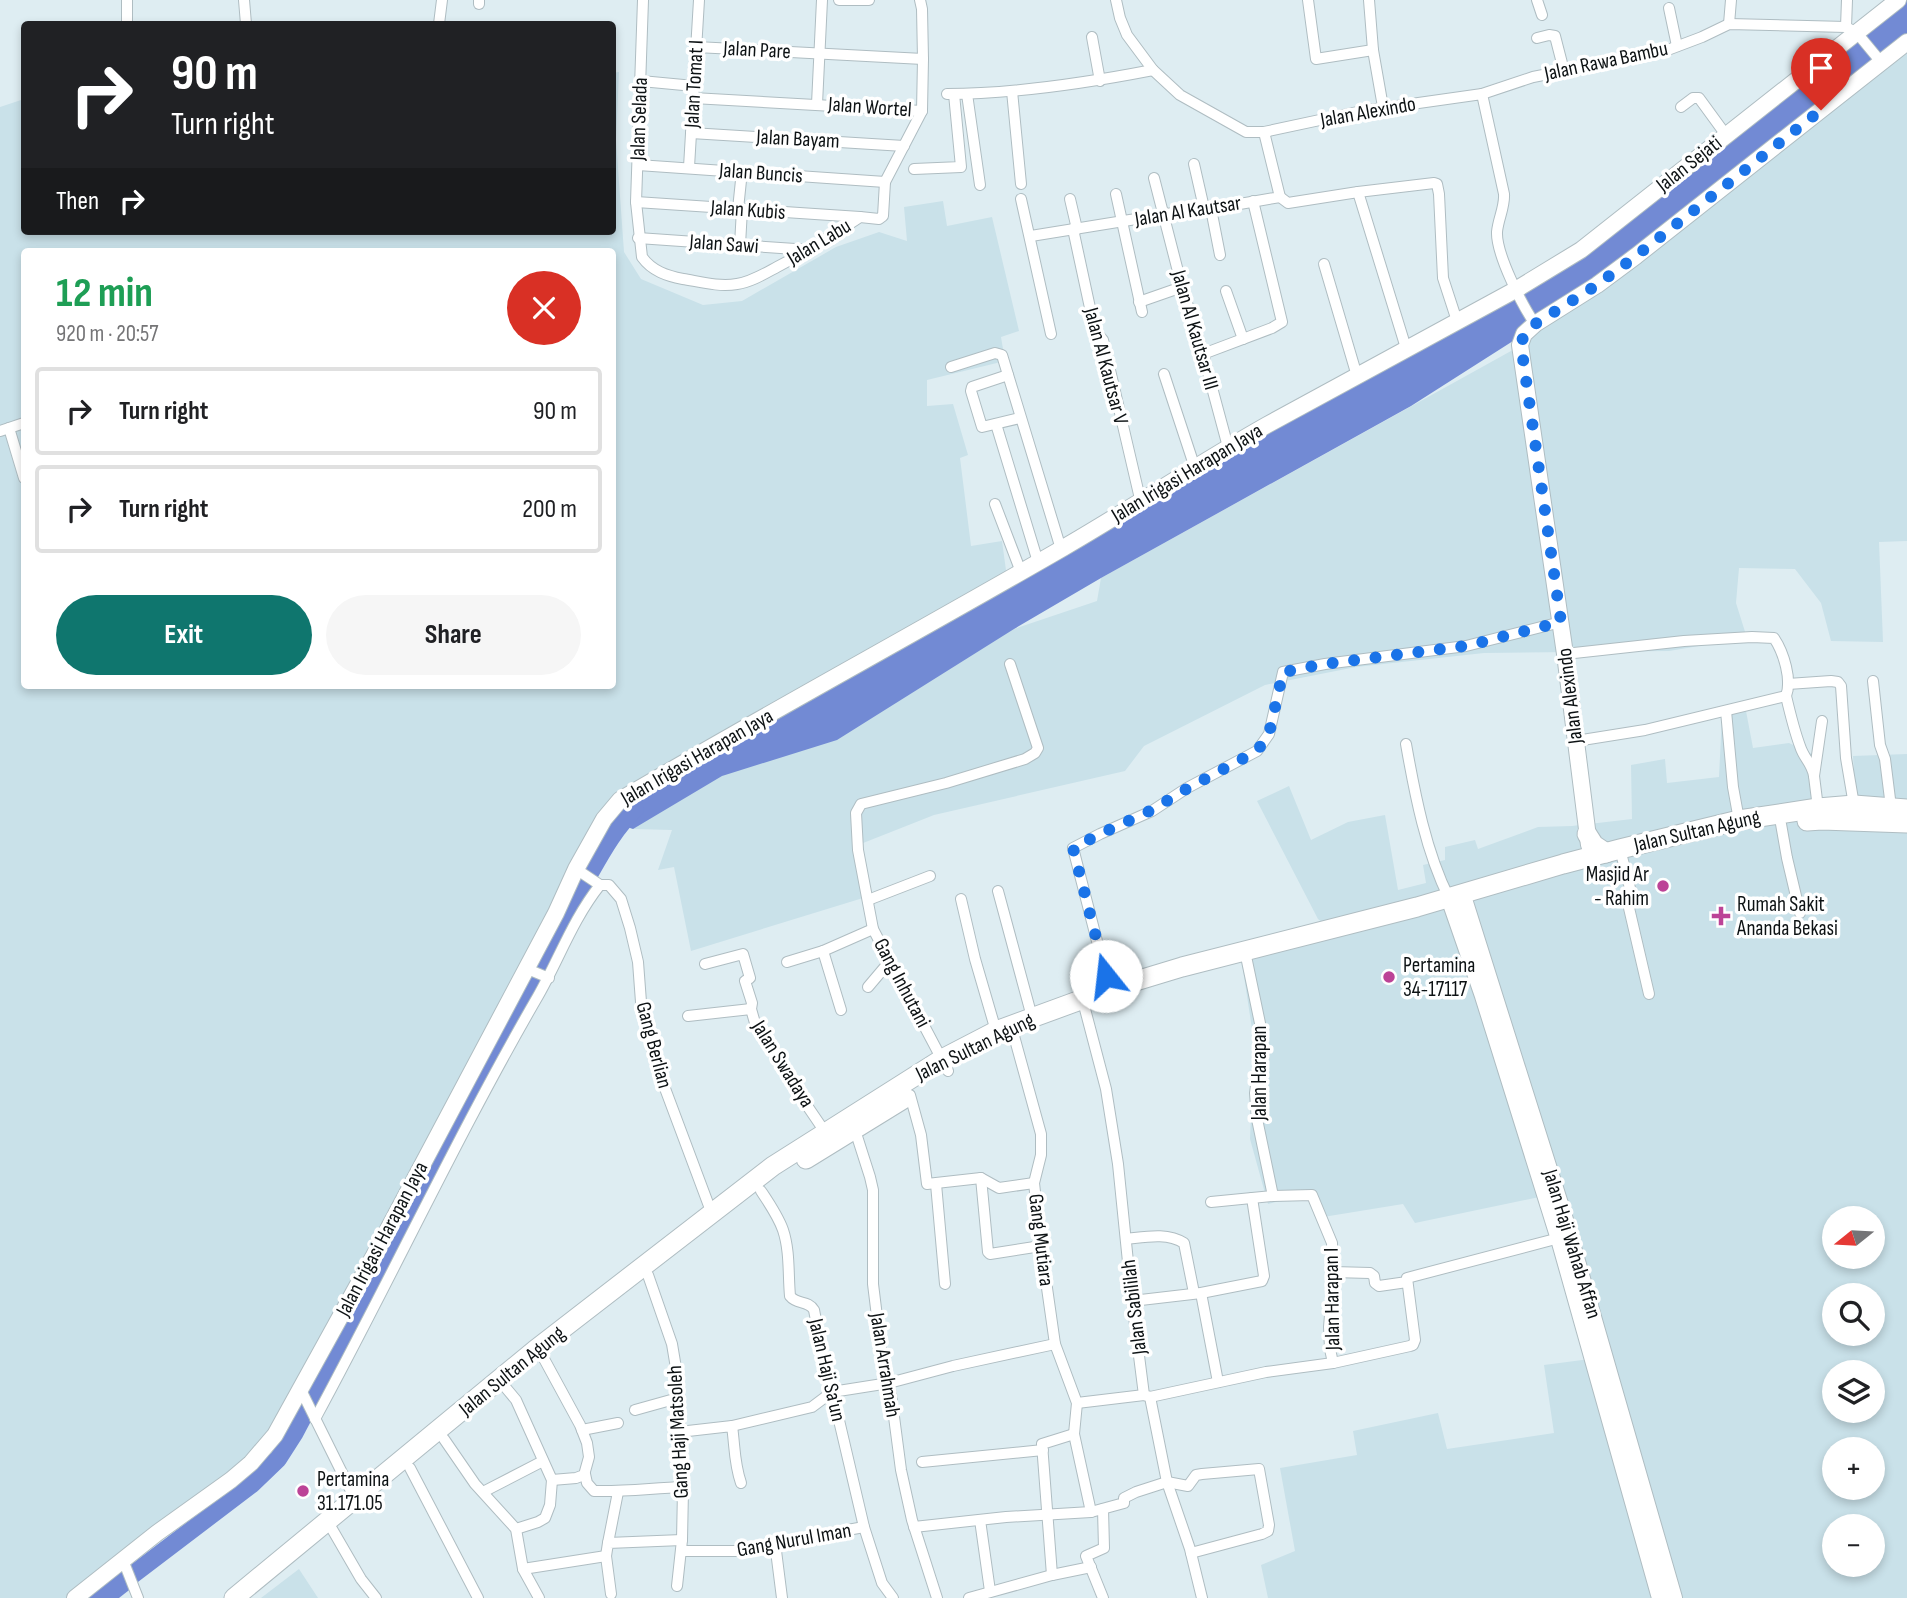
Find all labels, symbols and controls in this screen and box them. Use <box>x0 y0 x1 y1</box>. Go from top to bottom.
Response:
street label: Jalan Pare <box>722 36 791 64</box>
street label: Jalan Rawa Bambu <box>1541 36 1670 86</box>
pin <box>1791 38 1851 110</box>
street label: Jalan Tomat I <box>679 39 709 130</box>
text: 90 m <box>171 45 258 104</box>
icon: right <box>56 49 147 140</box>
icon: arrive <box>1802 49 1840 87</box>
street label: Jalan Selada <box>625 77 653 162</box>
street label: Jalan Alexindo <box>1317 91 1418 133</box>
street label: Jalan Wortel <box>826 92 913 122</box>
text: Turn right <box>171 105 275 144</box>
street label: Jalan Bayam <box>755 124 840 154</box>
street label: Jalan Sejati <box>1650 131 1727 198</box>
street label: Jalan Buncis <box>717 158 804 188</box>
icon: right <box>113 182 151 220</box>
text: Then <box>56 186 99 217</box>
street label: Jalan Al Kautsar <box>1132 190 1243 232</box>
street label: Jalan Kubis <box>709 195 786 225</box>
street label: Jalan Labu <box>782 213 855 271</box>
street label: Jalan Sawi <box>688 229 759 259</box>
street label: Jalan Al Kautsar III <box>1166 266 1224 393</box>
text: 12 min <box>56 268 153 319</box>
button: close <box>507 271 581 345</box>
street label: Jalan Al Kautsar V <box>1078 304 1134 428</box>
text: 920 m · 20:57 <box>56 320 158 348</box>
icon: right <box>60 392 98 430</box>
text: Turn right <box>119 396 208 427</box>
text: 90 m <box>533 396 577 427</box>
street label: Jalan Irigasi Harapan Jaya <box>1106 418 1267 528</box>
icon: right <box>60 490 98 528</box>
text: Turn right <box>119 494 208 525</box>
text: 200 m <box>522 494 577 525</box>
button: Exit <box>56 595 312 675</box>
button: Share <box>326 595 581 675</box>
street label: Jalan Alexindo <box>1552 647 1588 746</box>
street label: Jalan Irigasi Harapan Jaya <box>616 703 778 811</box>
street label: Jalan Sultan Agung <box>1630 804 1763 858</box>
place label: Masjid Ar - Rahim <box>1586 862 1649 911</box>
marker: Masjid Ar - Rahim <box>1655 878 1671 894</box>
place label: Rumah Sakit Ananda Bekasi <box>1736 892 1838 941</box>
marker: Rumah Sakit Ananda Bekasi <box>1711 906 1731 926</box>
street label: Gang Inhutani <box>868 934 936 1032</box>
position arrow <box>1069 939 1143 1013</box>
place label: Pertamina 34-17117 <box>1403 953 1475 1002</box>
marker: Pertamina 34-17117 <box>1381 969 1397 985</box>
street label: Gang Berlian <box>630 999 678 1091</box>
street label: Jalan Sultan Agung <box>911 1008 1038 1087</box>
street label: Jalan Swadaya <box>746 1015 820 1112</box>
street label: Jalan Harapan <box>1247 1026 1272 1121</box>
street label: Jalan Irigasi Harapan Jaya <box>330 1157 433 1322</box>
street label: Jalan Haji Wahab Affan <box>1537 1165 1607 1322</box>
street label: Gang Mutiara <box>1023 1193 1059 1287</box>
north arrow <box>1822 1206 1885 1269</box>
map controls <box>1822 1206 1885 1577</box>
street label: Jalan Harapan I <box>1319 1248 1345 1351</box>
street label: Jalan Sabililah <box>1116 1258 1152 1357</box>
button: search <box>1822 1283 1885 1346</box>
street label: Jalan Arrahmah <box>864 1310 906 1419</box>
street label: Jalan Haji Sa'un <box>803 1315 851 1424</box>
street label: Jalan Sultan Agung <box>453 1321 570 1422</box>
button: layers <box>1822 1360 1885 1423</box>
street label: Gang Haji Matsoleh <box>662 1365 694 1499</box>
button: + <box>1822 1437 1885 1500</box>
place label: Pertamina 31.171.05 <box>317 1467 389 1516</box>
marker: Pertamina 31.171.05 <box>295 1483 311 1499</box>
button: − <box>1822 1514 1885 1577</box>
street label: Gang Nurul Iman <box>735 1518 853 1562</box>

